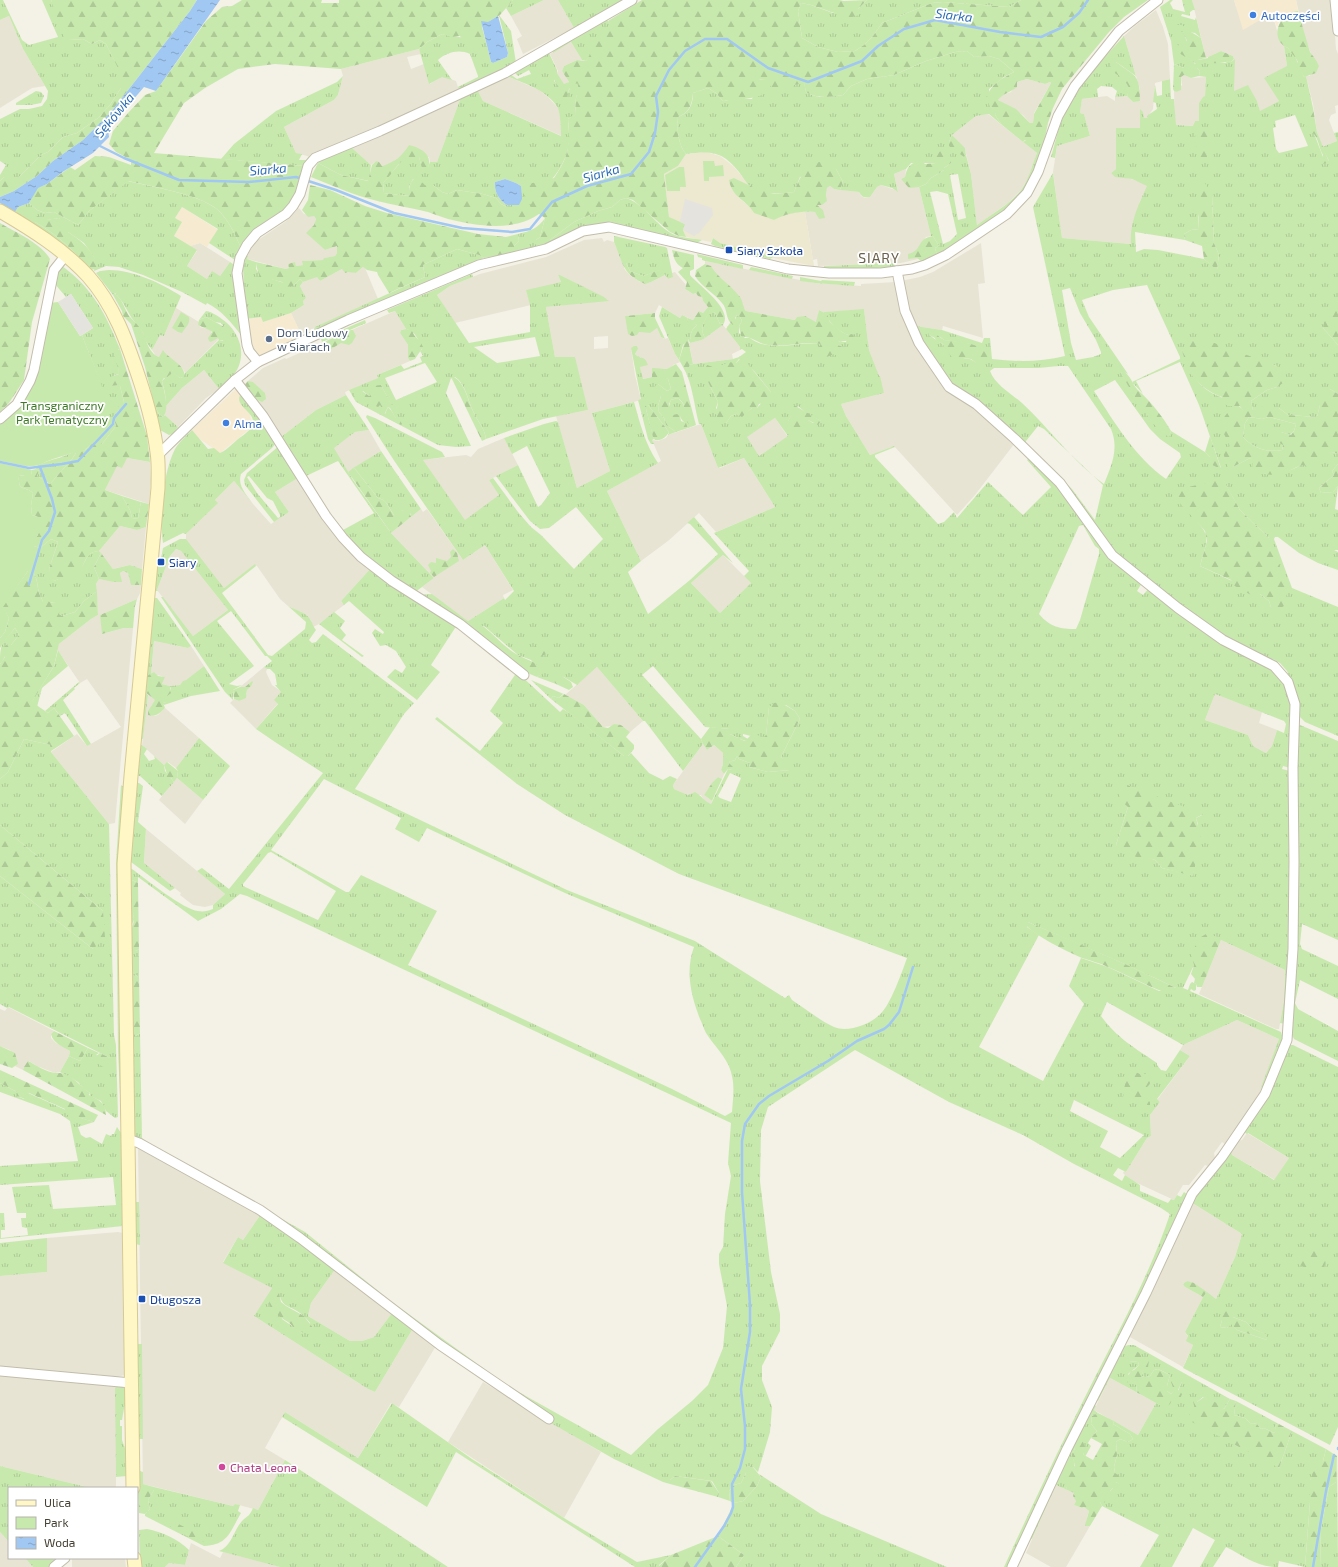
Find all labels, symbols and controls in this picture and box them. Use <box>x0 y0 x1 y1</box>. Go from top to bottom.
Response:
water label: Siarka <box>935 5 973 25</box>
place label: Autoczęści <box>1261 8 1320 22</box>
marker: Autoczęści <box>1248 10 1258 20</box>
water label: Sękówka <box>91 89 137 141</box>
water label: Siarka <box>249 159 287 179</box>
water label: Siarka <box>581 160 621 186</box>
place label: Siary Szkoła <box>737 243 803 257</box>
marker: Siary Szkoła <box>724 245 734 255</box>
district label: SIARY <box>858 249 900 266</box>
place label: Dom Ludowy w Siarach <box>277 325 349 353</box>
marker: Dom Ludowy w Siarach <box>264 334 274 344</box>
park label: Transgraniczny Park Tematyczny <box>16 398 109 426</box>
place label: Alma <box>234 416 262 430</box>
marker: Alma <box>221 418 231 428</box>
place label: Siary <box>169 555 197 569</box>
marker: Siary <box>156 557 166 567</box>
place label: Długosza <box>150 1292 201 1306</box>
marker: Długosza <box>137 1294 147 1304</box>
place label: Chata Leona <box>230 1460 297 1474</box>
marker: Chata Leona <box>217 1462 227 1472</box>
legend <box>8 1487 138 1559</box>
text: Ulica <box>44 1495 71 1509</box>
text: Park <box>44 1515 69 1529</box>
text: Woda <box>44 1535 75 1549</box>

